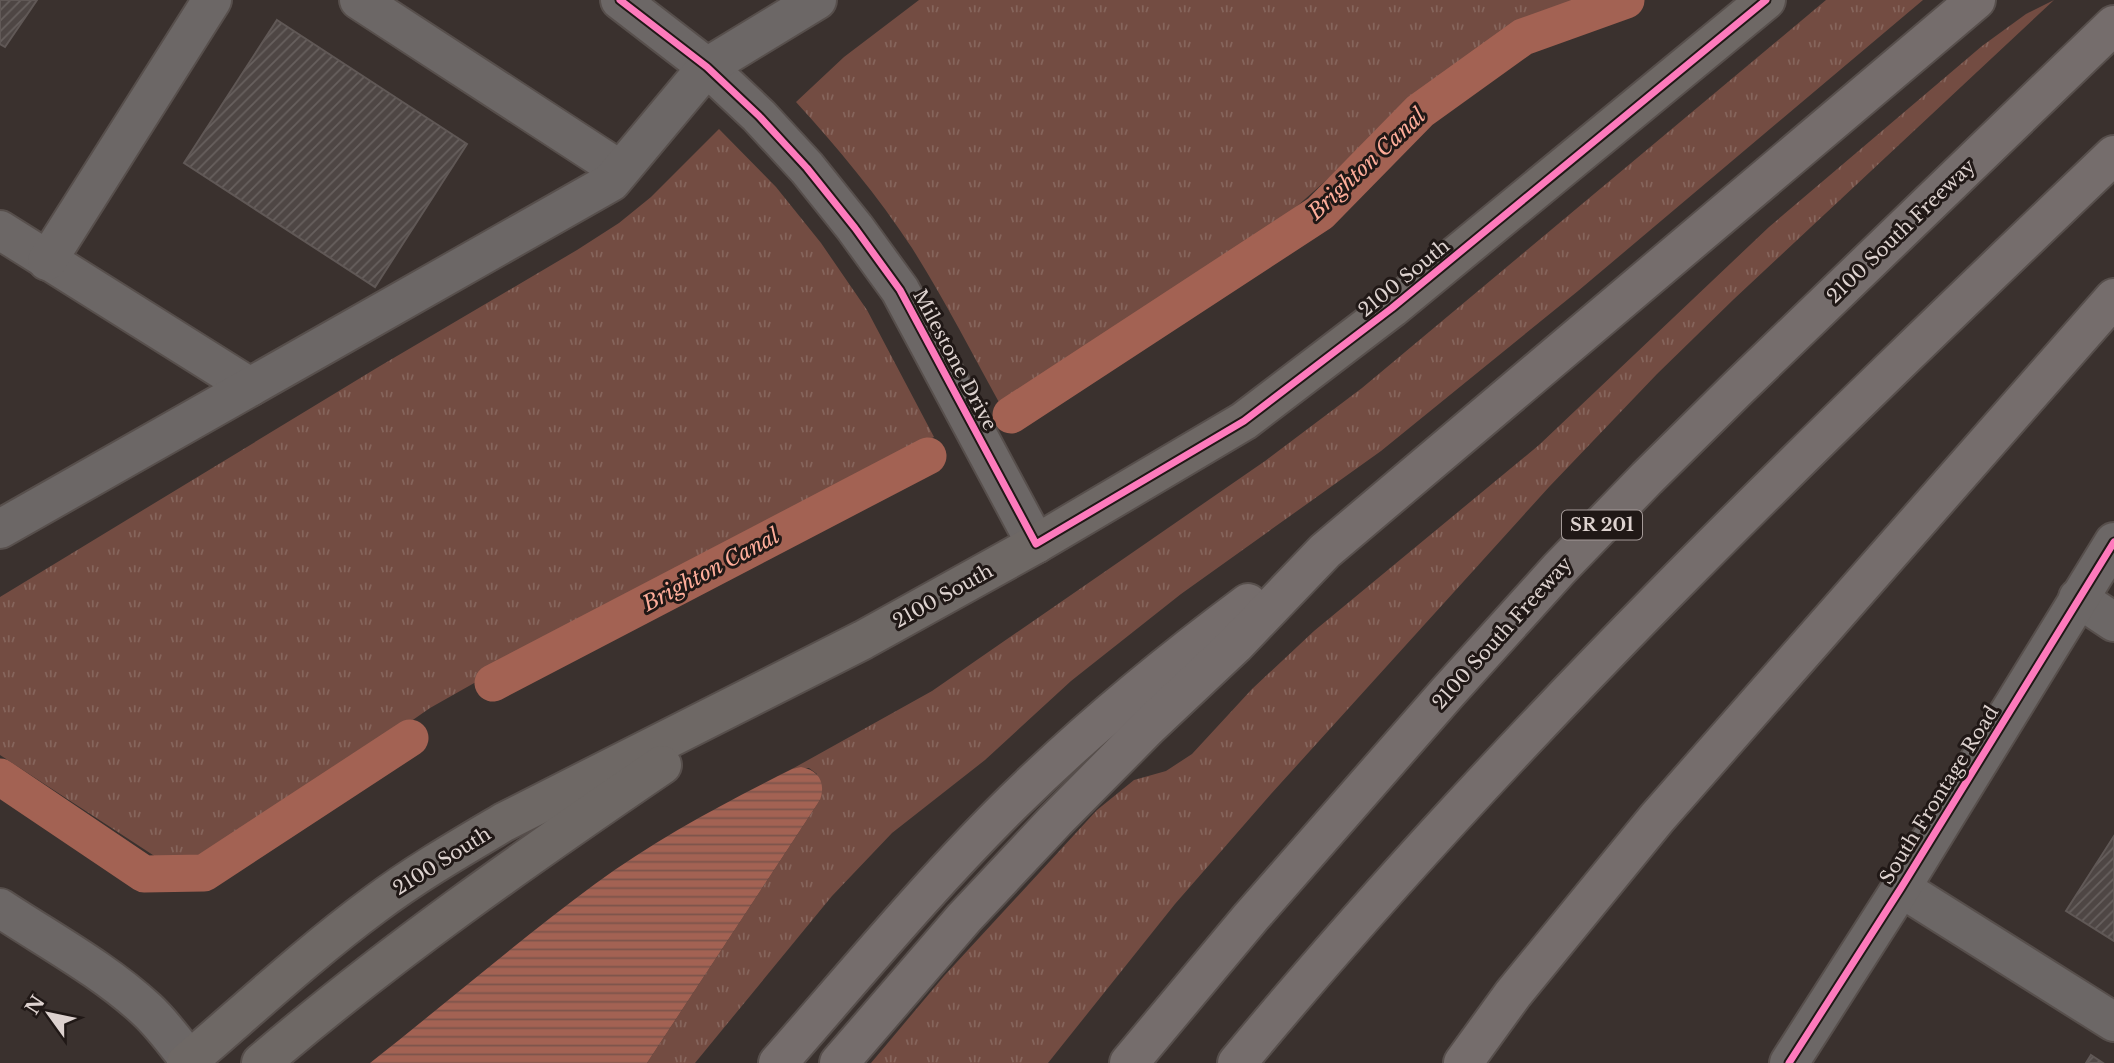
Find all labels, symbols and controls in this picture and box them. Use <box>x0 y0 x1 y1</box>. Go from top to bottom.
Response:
water label: Brighton Canal <box>1302 103 1432 226</box>
street label: 2100 South Freeway <box>1822 154 1980 308</box>
street label: 2100 South <box>1354 234 1454 322</box>
street label: Milestone Drive <box>908 286 1002 434</box>
road number: SR 201 <box>1562 510 1642 540</box>
water label: Brighton Canal <box>637 523 784 617</box>
street label: 2100 South Freeway <box>1428 552 1576 714</box>
street label: 2100 South <box>889 559 997 633</box>
street label: South Frontage Road <box>1875 701 2003 888</box>
street label: 2100 South <box>389 822 495 900</box>
north arrow <box>14 979 84 1049</box>
text: N <box>21 991 50 1019</box>

